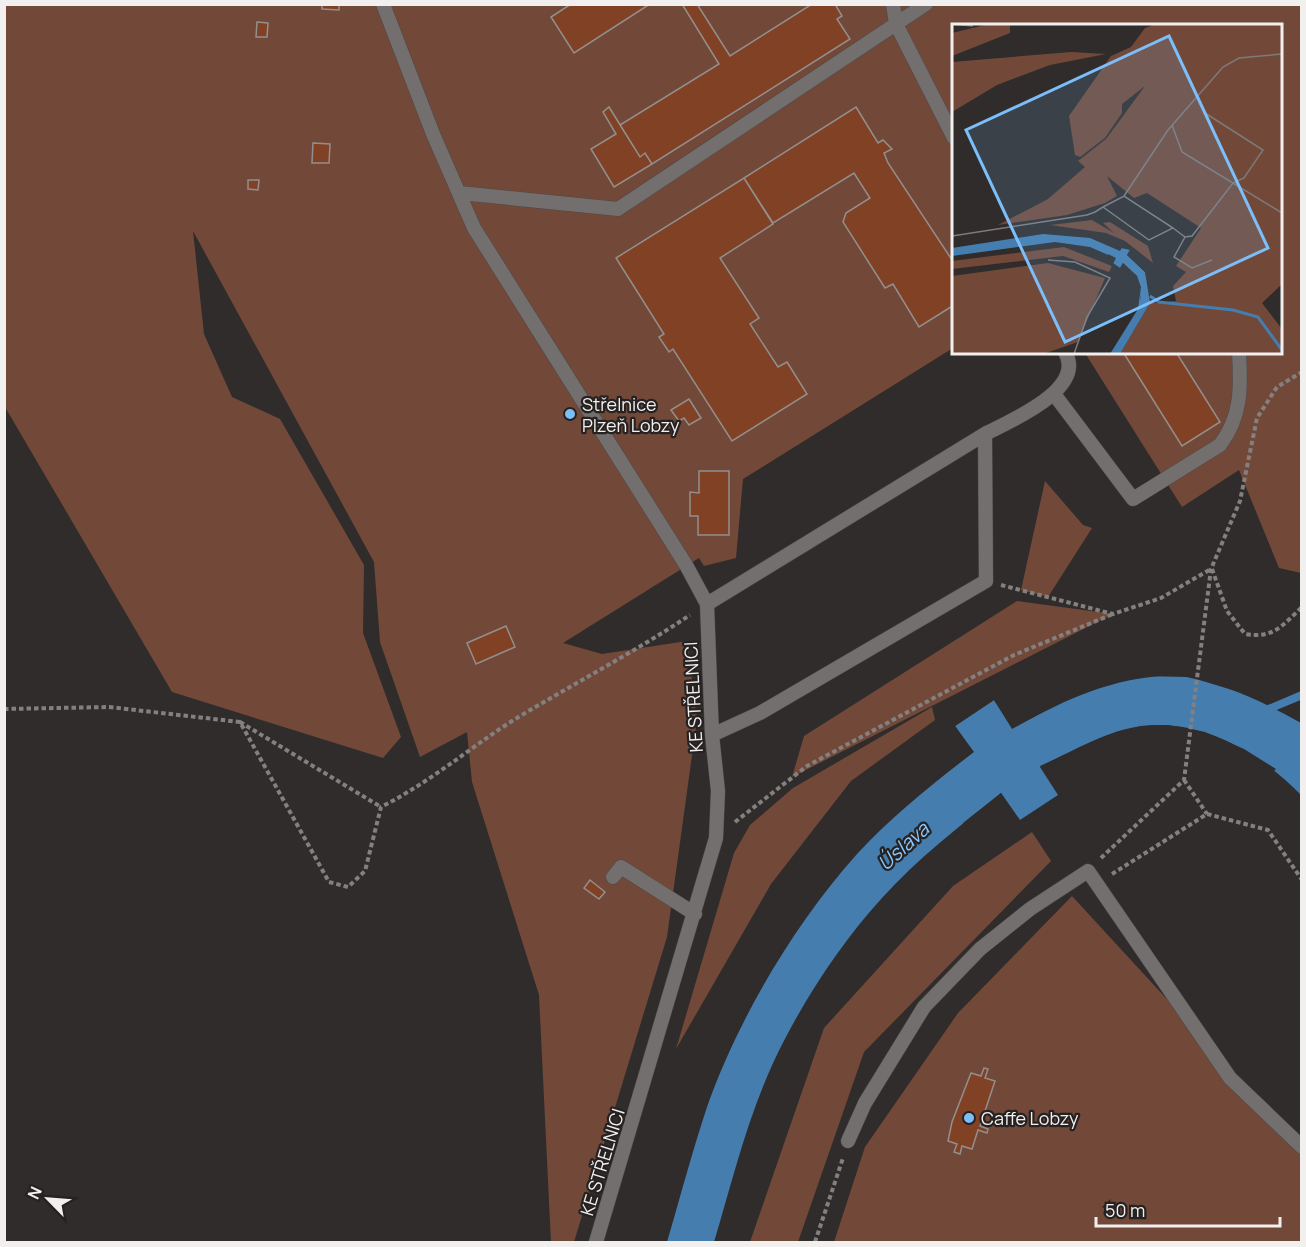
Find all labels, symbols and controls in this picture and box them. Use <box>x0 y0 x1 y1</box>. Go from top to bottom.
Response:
inset map <box>952 24 1282 354</box>
place label: Střelnice Plzeň Lobzy <box>582 392 680 437</box>
marker: Střelnice Plzeň Lobzy <box>563 407 577 421</box>
street label: KE STŘELNICI <box>678 641 708 753</box>
water label: Úslava <box>871 815 935 876</box>
street label: KE STŘELNICI <box>574 1106 630 1218</box>
place label: Caffe Lobzy <box>981 1106 1079 1130</box>
marker: Caffe Lobzy <box>962 1111 976 1125</box>
north arrow <box>18 1169 78 1229</box>
text: N <box>22 1183 47 1203</box>
scale bar <box>1096 1190 1280 1228</box>
text: 50 m <box>1105 1198 1145 1222</box>

